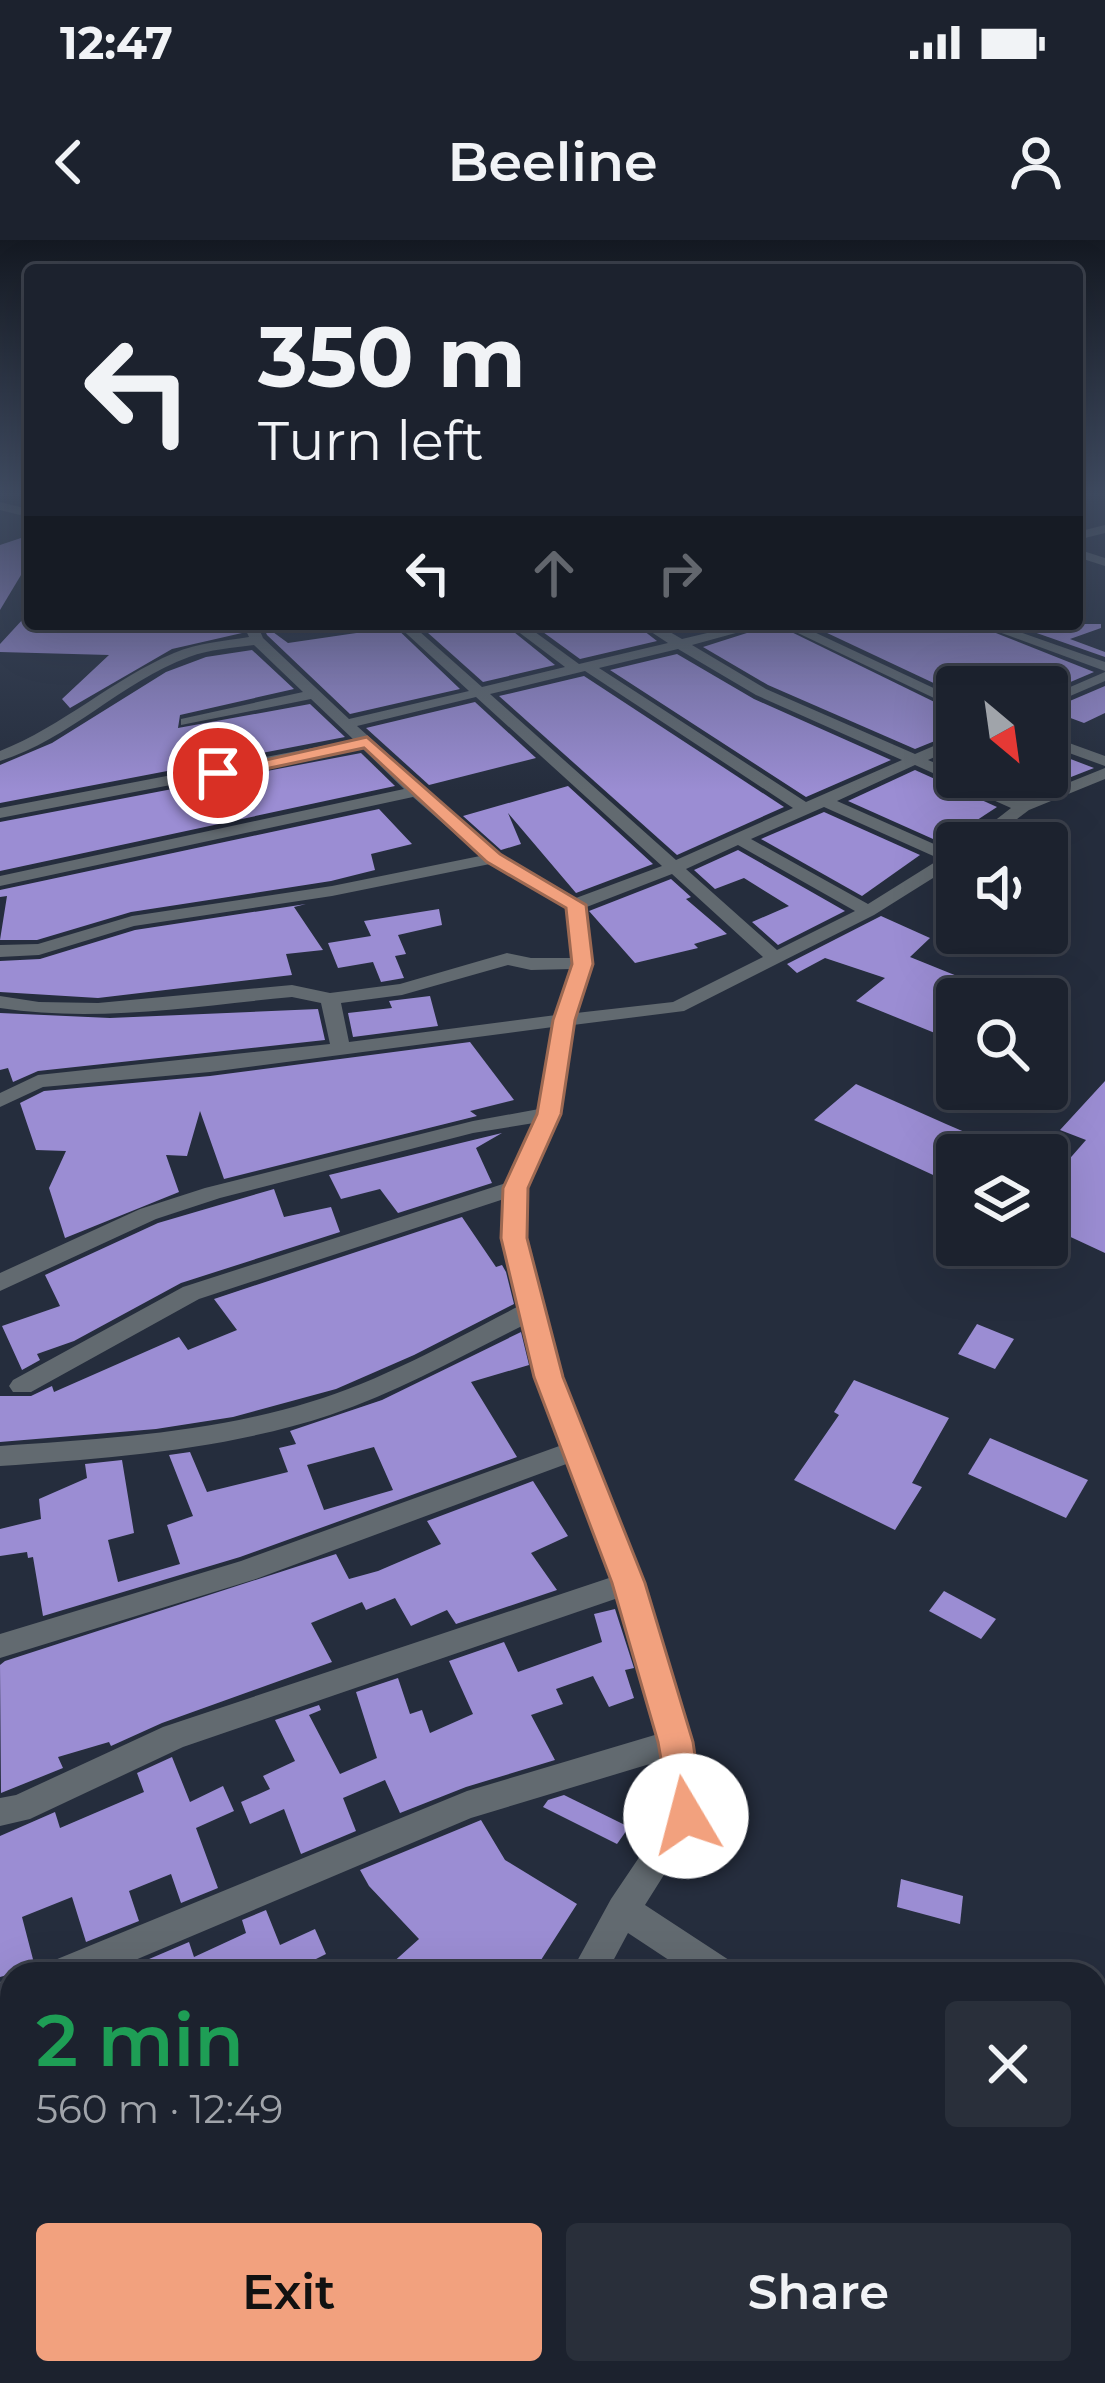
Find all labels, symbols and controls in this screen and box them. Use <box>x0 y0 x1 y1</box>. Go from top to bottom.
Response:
text: 12:47 <box>60 15 173 70</box>
icon: back <box>36 129 102 195</box>
text: Beeline <box>447 129 658 195</box>
icon: person <box>1003 129 1069 195</box>
text: 350 m <box>258 306 526 408</box>
icon: left <box>60 312 216 468</box>
text: Turn left <box>258 408 484 474</box>
icon: left <box>395 540 461 606</box>
icon: ahead <box>521 540 587 606</box>
icon: right <box>647 540 713 606</box>
north arrow <box>936 666 1068 798</box>
map controls <box>936 666 1068 1266</box>
pin <box>167 722 269 824</box>
icon: arrive <box>185 740 251 806</box>
button: sound <box>936 822 1068 954</box>
button: search <box>936 978 1068 1110</box>
button: layers <box>936 1134 1068 1266</box>
position arrow <box>623 1753 749 1879</box>
text: 2 min <box>36 1996 244 2084</box>
button: close <box>945 2001 1071 2127</box>
text: 560 m · 12:49 <box>36 2085 283 2133</box>
button: Exit <box>36 2223 542 2361</box>
button: Share <box>566 2223 1071 2361</box>

